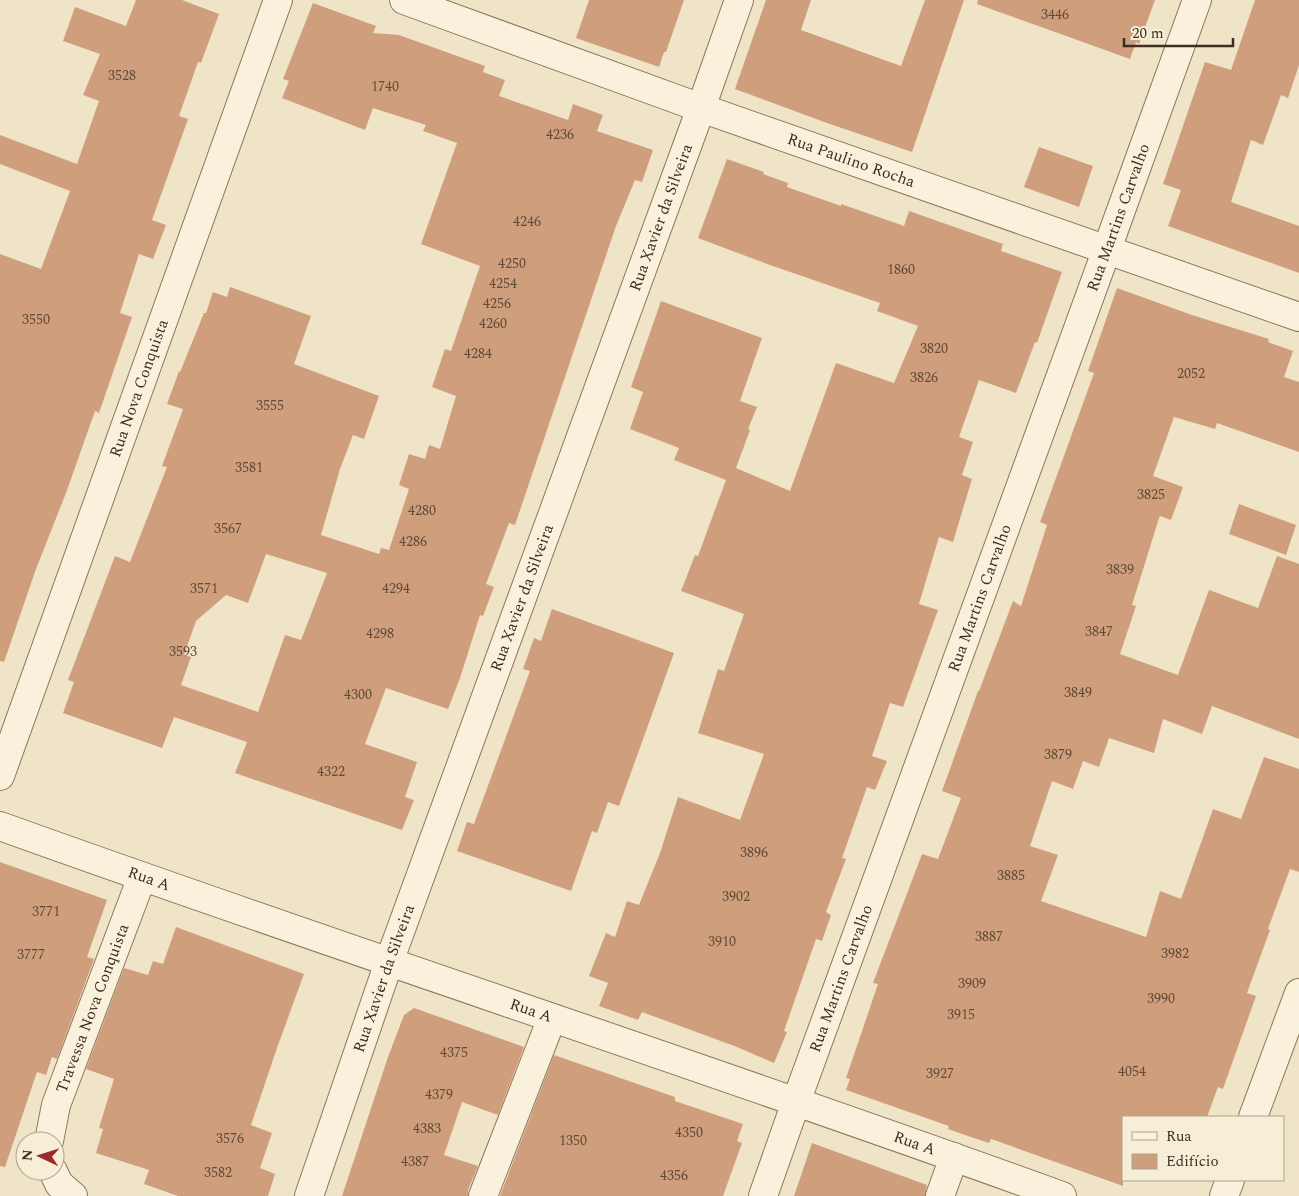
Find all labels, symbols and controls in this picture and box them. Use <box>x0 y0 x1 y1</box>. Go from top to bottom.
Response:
house number: 3446 <box>1041 4 1069 25</box>
scale bar <box>1124 15 1233 47</box>
text: 20 m <box>1132 22 1164 45</box>
house number: 3528 <box>108 65 136 86</box>
house number: 1740 <box>371 76 399 97</box>
house number: 4236 <box>546 124 574 145</box>
street label: Rua Paulino Rocha <box>784 127 918 194</box>
street label: Rua Xavier da Silveira <box>623 140 699 295</box>
street label: Rua Martins Carvalho <box>1080 140 1156 295</box>
house number: 4246 <box>513 211 541 232</box>
house number: 4250 <box>498 253 526 274</box>
house number: 1860 <box>887 259 915 280</box>
house number: 4254 <box>489 273 517 294</box>
house number: 4256 <box>483 293 511 314</box>
house number: 3550 <box>22 309 50 330</box>
house number: 4260 <box>479 313 507 334</box>
street label: Rua Nova Conquista <box>103 316 175 461</box>
house number: 3820 <box>920 338 948 359</box>
house number: 4284 <box>464 343 492 364</box>
house number: 2052 <box>1177 363 1205 384</box>
house number: 3826 <box>910 367 938 388</box>
house number: 3555 <box>256 395 284 416</box>
house number: 3581 <box>235 457 263 478</box>
house number: 3825 <box>1137 484 1165 505</box>
house number: 4280 <box>408 500 436 521</box>
house number: 3567 <box>214 518 242 539</box>
street label: Rua Xavier da Silveira <box>484 521 560 675</box>
street label: Rua Martins Carvalho <box>942 521 1018 675</box>
house number: 4286 <box>399 531 427 552</box>
house number: 3839 <box>1106 559 1134 580</box>
house number: 3571 <box>190 578 218 599</box>
house number: 4294 <box>382 578 410 599</box>
house number: 3847 <box>1085 621 1113 642</box>
house number: 4298 <box>366 623 394 644</box>
house number: 3593 <box>169 641 197 662</box>
house number: 3849 <box>1064 682 1092 703</box>
house number: 4300 <box>344 684 372 705</box>
house number: 3879 <box>1044 744 1072 765</box>
house number: 4322 <box>317 761 345 782</box>
house number: 3896 <box>740 842 768 863</box>
street label: Rua A <box>124 860 173 897</box>
house number: 3885 <box>997 865 1025 886</box>
house number: 3902 <box>722 886 750 907</box>
house number: 3771 <box>32 901 60 922</box>
street label: Rua Xavier da Silveira <box>347 901 421 1056</box>
street label: Rua Martins Carvalho <box>803 901 879 1056</box>
street label: Travessa Nova Conquista <box>50 920 135 1096</box>
house number: 3887 <box>975 926 1003 947</box>
house number: 3910 <box>708 931 736 952</box>
house number: 3982 <box>1161 943 1189 964</box>
house number: 3777 <box>17 944 45 965</box>
house number: 3909 <box>958 973 986 994</box>
house number: 3990 <box>1147 988 1175 1009</box>
street label: Rua A <box>506 992 555 1029</box>
house number: 3915 <box>947 1004 975 1025</box>
house number: 4375 <box>440 1042 468 1063</box>
house number: 4054 <box>1118 1061 1146 1082</box>
house number: 3927 <box>926 1063 954 1084</box>
house number: 4379 <box>425 1084 453 1105</box>
legend <box>1122 1116 1284 1181</box>
house number: 4383 <box>413 1118 441 1139</box>
house number: 4350 <box>675 1122 703 1143</box>
street label: Rua A <box>890 1125 939 1162</box>
text: Rua <box>1166 1125 1192 1148</box>
house number: 3576 <box>216 1128 244 1149</box>
house number: 1350 <box>559 1130 587 1151</box>
north arrow <box>15 1131 65 1181</box>
text: N <box>17 1149 38 1162</box>
text: Edifício <box>1166 1150 1219 1173</box>
house number: 4387 <box>401 1151 429 1172</box>
house number: 3582 <box>204 1162 232 1183</box>
house number: 4356 <box>660 1165 688 1186</box>

